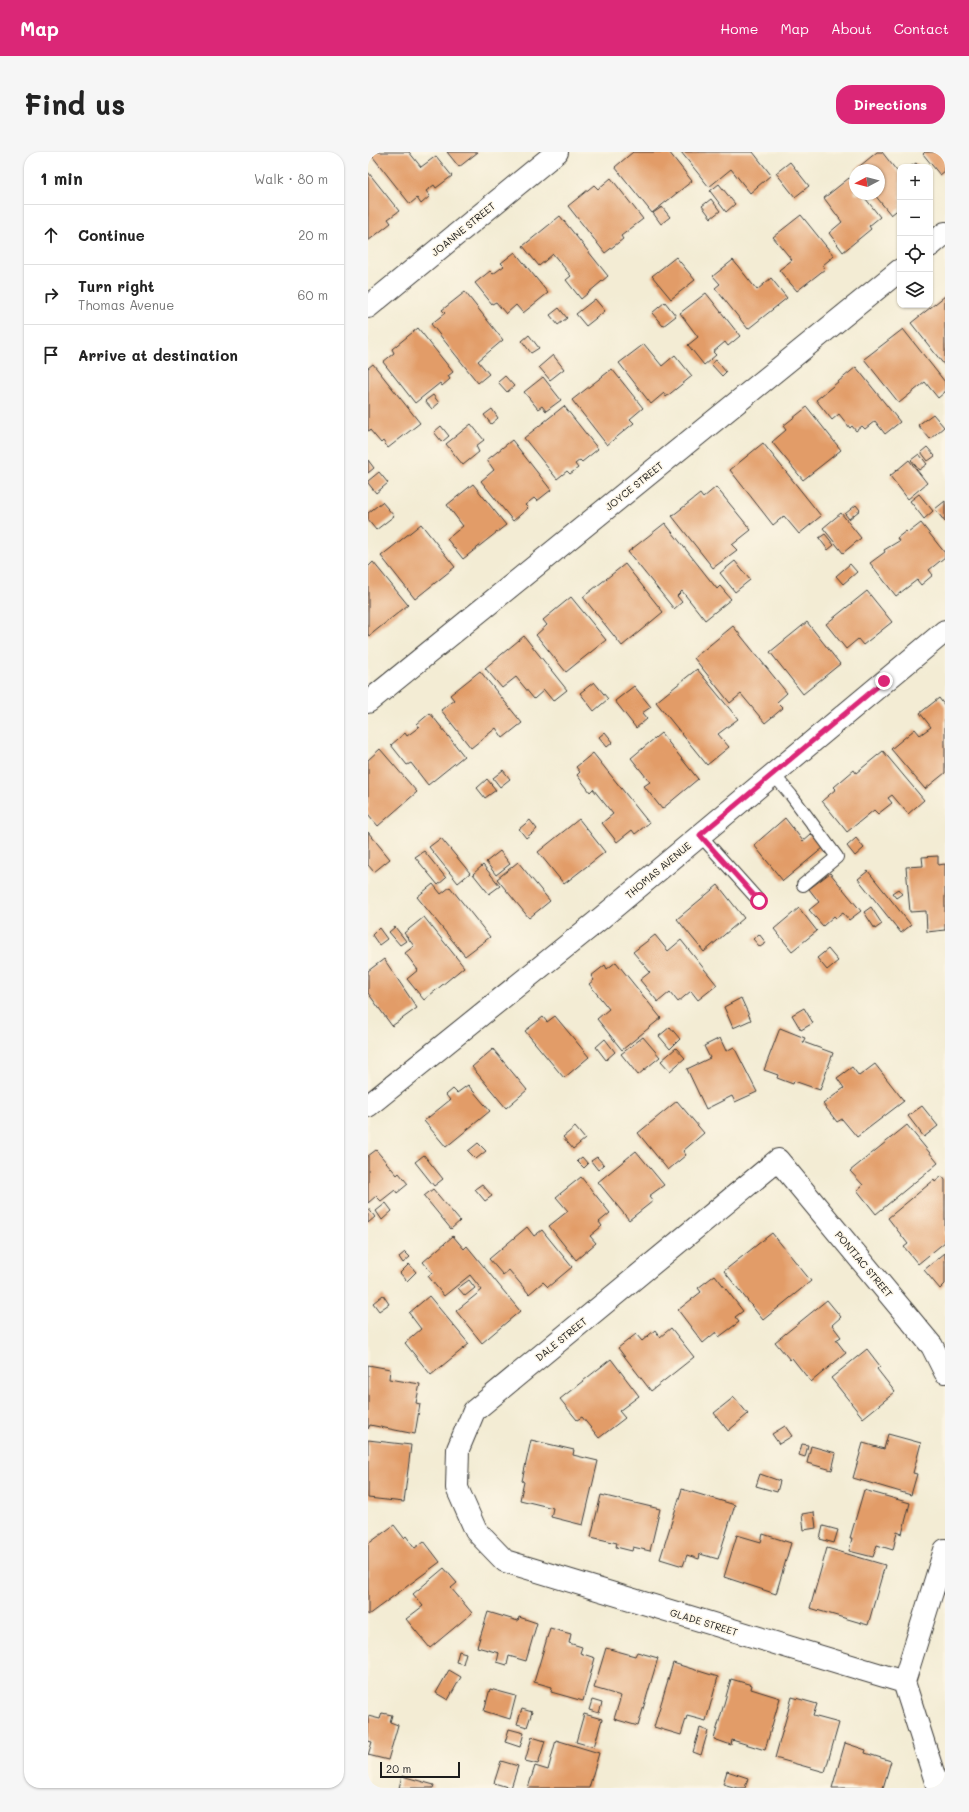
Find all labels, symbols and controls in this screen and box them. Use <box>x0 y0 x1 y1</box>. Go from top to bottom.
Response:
text: Map <box>20 16 59 41</box>
text: Home <box>720 19 758 38</box>
text: Map <box>780 19 809 38</box>
text: About <box>831 19 872 38</box>
text: Contact <box>894 19 949 38</box>
button: Directions <box>836 85 945 124</box>
text: Find us <box>24 86 125 122</box>
north arrow <box>849 164 885 200</box>
map controls <box>897 164 933 308</box>
button: + <box>897 164 933 200</box>
text: 1 min <box>40 167 83 189</box>
text: Walk · 80 m <box>254 170 328 187</box>
street label: JOANNE STREET <box>428 199 498 259</box>
button: − <box>897 200 933 236</box>
icon: ahead <box>40 224 62 246</box>
text: Continue <box>78 225 145 245</box>
text: 20 m <box>298 226 328 243</box>
button: locate <box>897 236 933 272</box>
button: layers <box>897 272 933 308</box>
text: Turn right <box>78 276 155 296</box>
icon: right <box>40 284 62 306</box>
text: 60 m <box>298 286 328 303</box>
text: Thomas Avenue <box>78 296 174 313</box>
icon: arrive <box>40 344 62 366</box>
text: Arrive at destination <box>78 345 238 365</box>
street label: JOYCE STREET <box>602 458 666 514</box>
route end <box>875 672 893 690</box>
street label: THOMAS AVENUE <box>622 838 694 902</box>
route start <box>750 892 768 910</box>
street label: PONTIAC STREET <box>832 1228 896 1300</box>
street label: DALE STREET <box>532 1314 590 1364</box>
street label: GLADE STREET <box>668 1605 740 1639</box>
scale bar <box>380 1760 460 1779</box>
text: 20 m <box>386 1761 411 1776</box>

